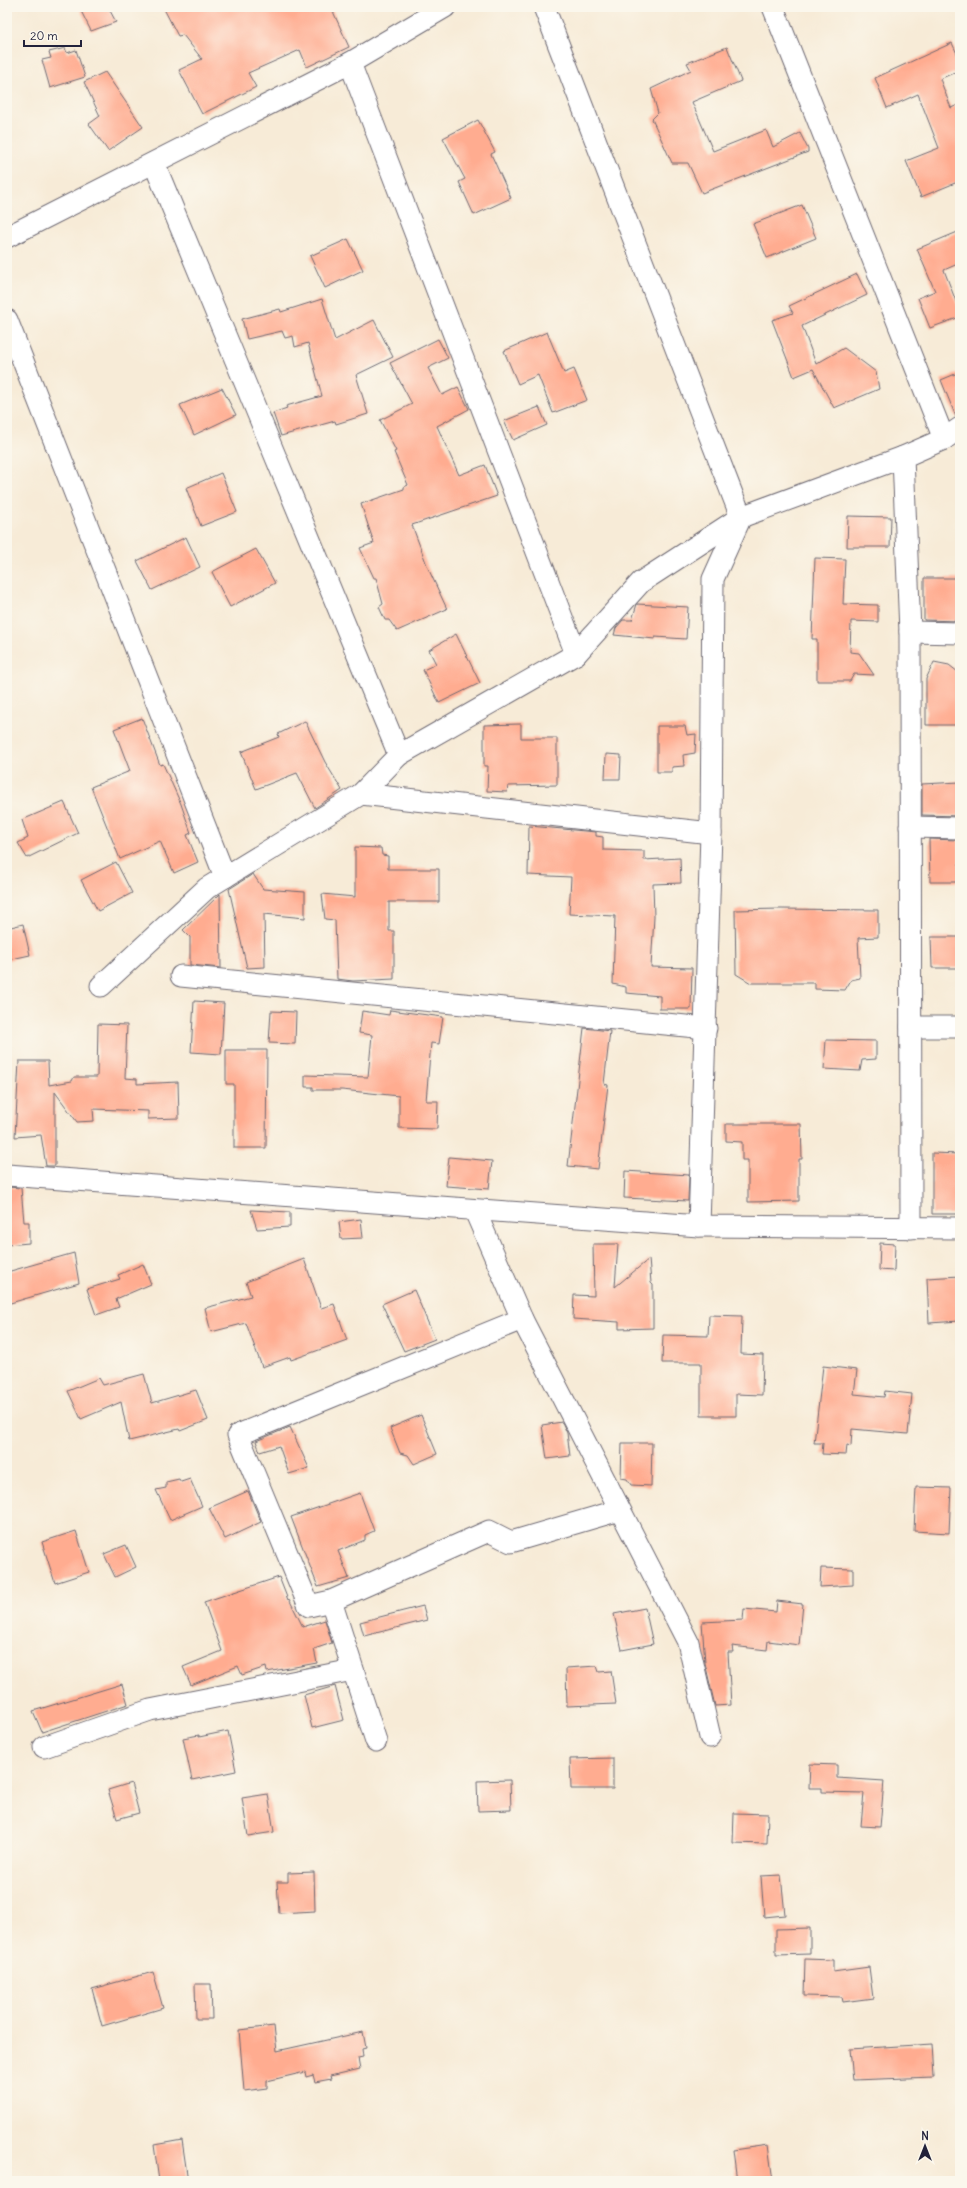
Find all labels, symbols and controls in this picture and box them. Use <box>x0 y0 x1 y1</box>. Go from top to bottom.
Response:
scale bar <box>24 22 81 48</box>
text: 20 m <box>30 28 58 43</box>
north arrow <box>905 2126 945 2166</box>
text: N <box>921 2129 929 2143</box>

